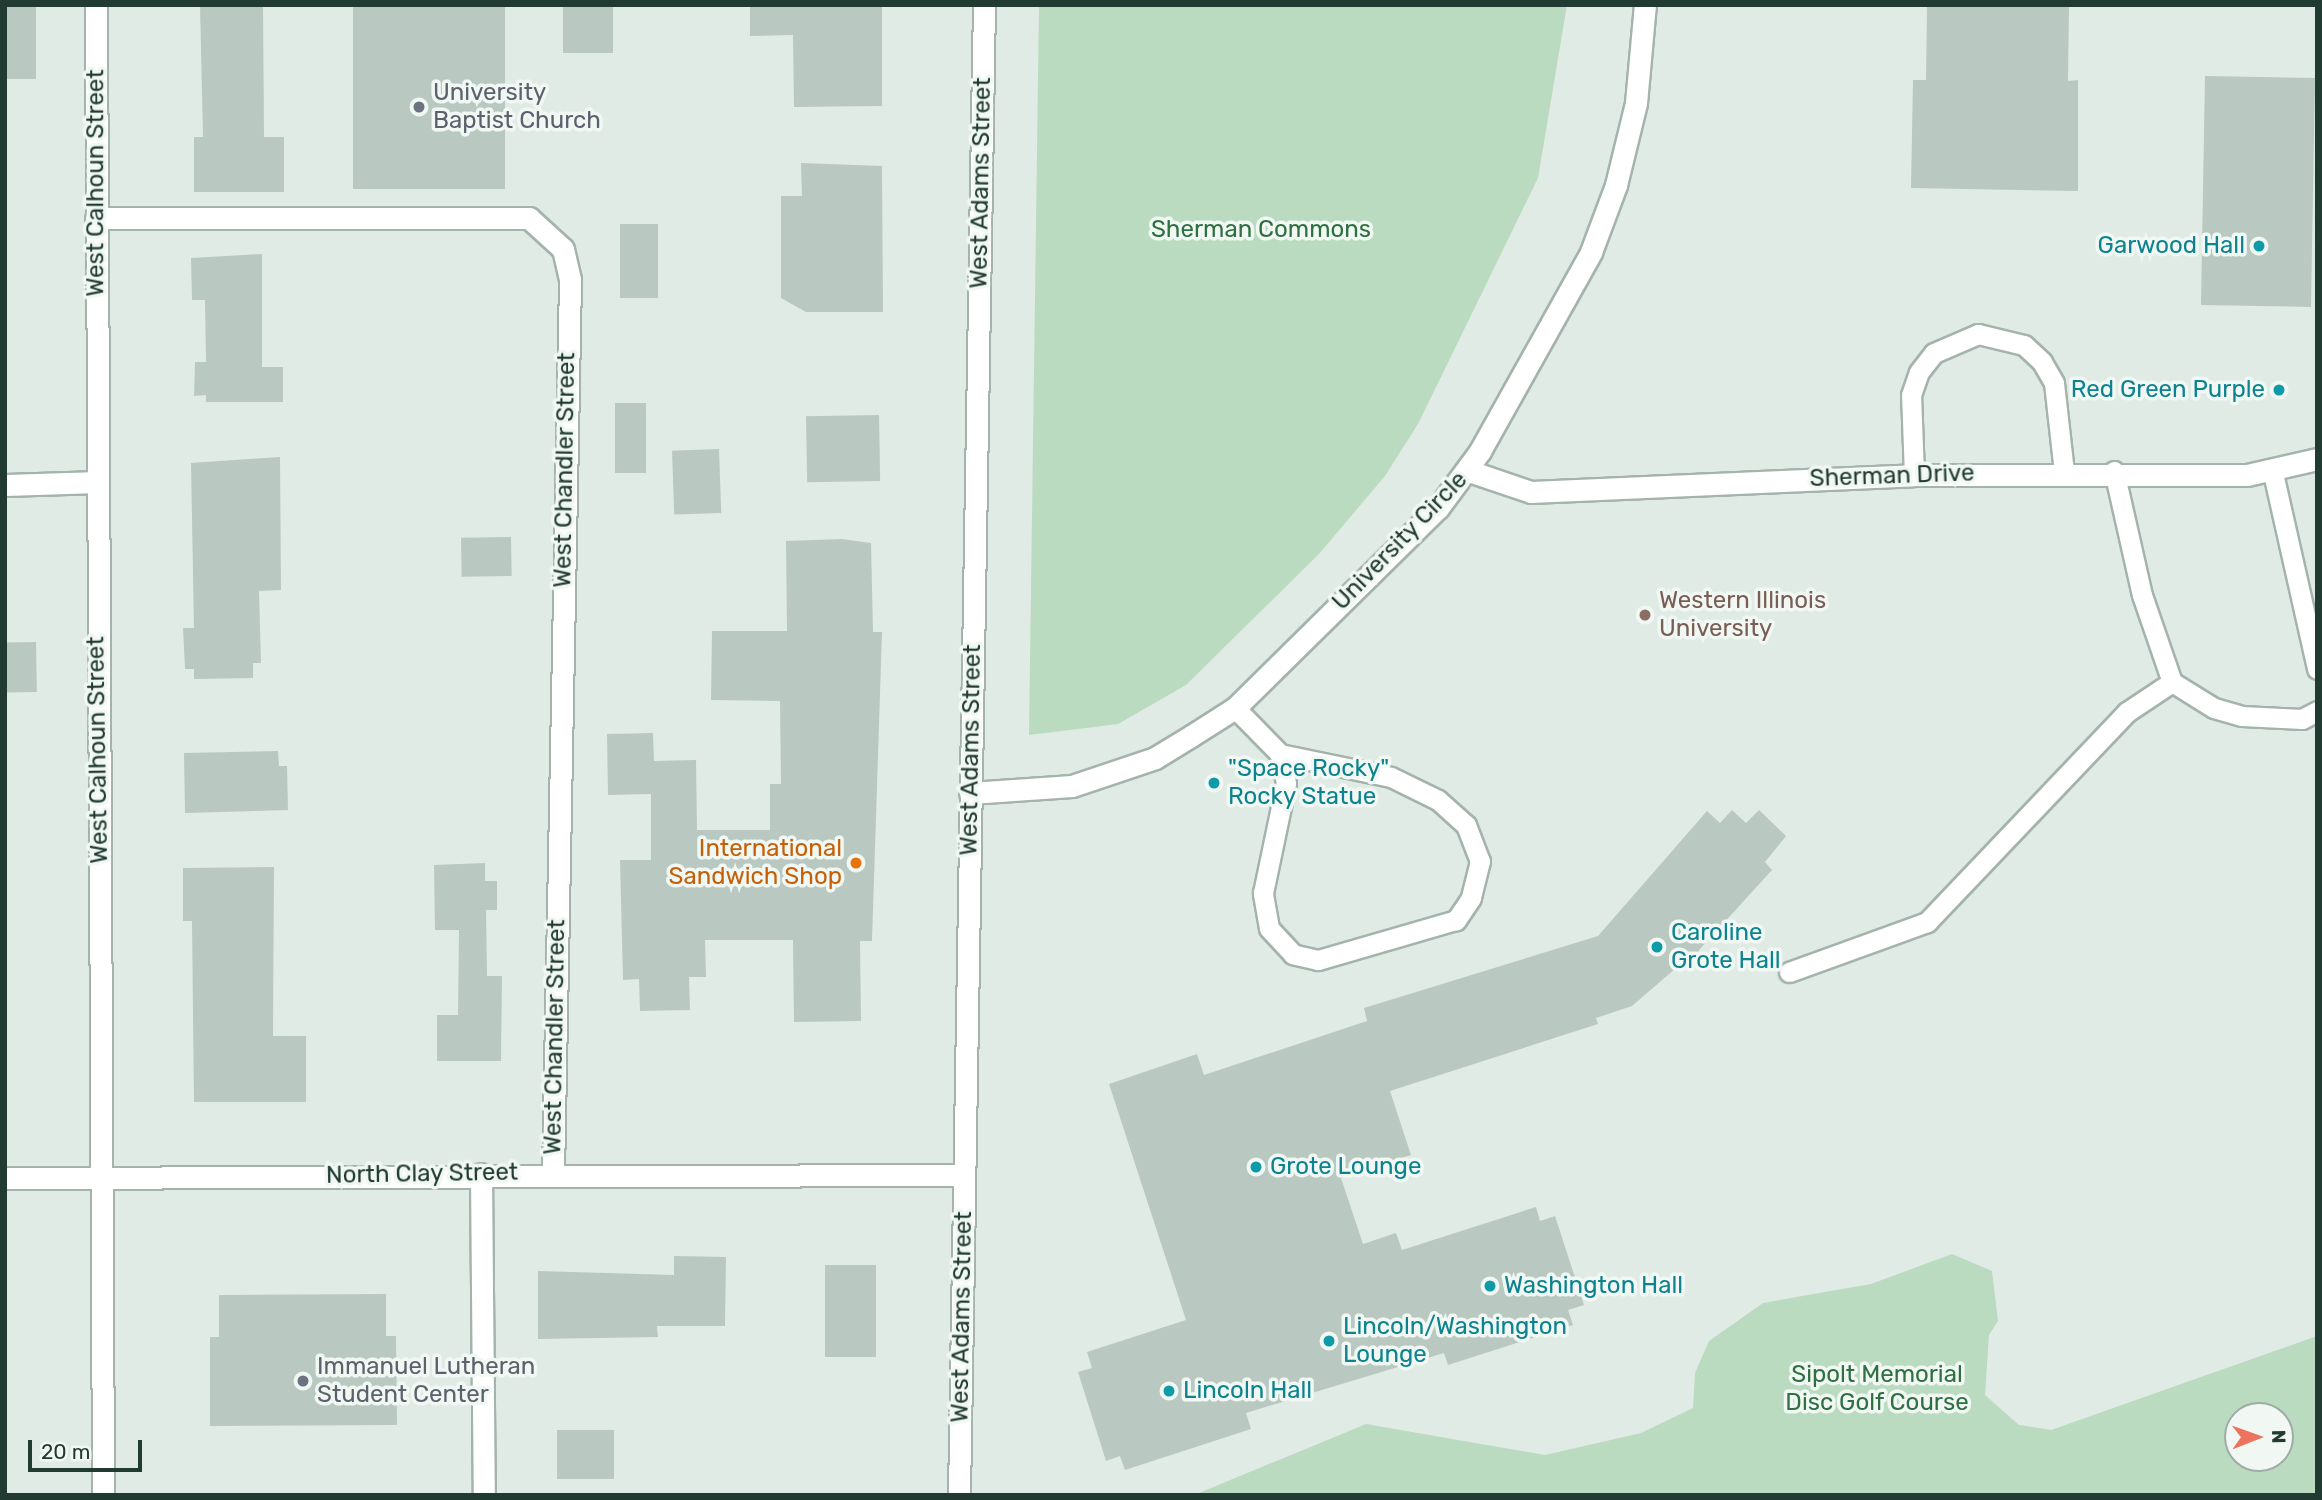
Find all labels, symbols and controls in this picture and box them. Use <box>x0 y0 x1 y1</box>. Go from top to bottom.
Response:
street label: West Calhoun Street <box>82 69 110 297</box>
street label: West Adams Street <box>965 77 997 289</box>
place label: University Baptist Church <box>433 79 601 135</box>
marker: University Baptist Church <box>411 99 427 115</box>
park label: Sherman Commons <box>1151 216 1371 244</box>
place label: Garwood Hall <box>2098 232 2245 260</box>
marker: Garwood Hall <box>2251 238 2267 254</box>
street label: West Chandler Street <box>549 352 581 588</box>
place label: Red Green Purple <box>2071 376 2265 404</box>
marker: Red Green Purple <box>2271 382 2287 398</box>
street label: Sherman Drive <box>1809 459 1975 493</box>
street label: University Circle <box>1326 465 1474 617</box>
place label: Western Illinois University <box>1659 587 1826 643</box>
marker: Western Illinois University <box>1637 607 1653 623</box>
street label: West Calhoun Street <box>82 636 114 864</box>
street label: West Adams Street <box>955 644 987 856</box>
place label: "Space Rocky" Rocky Statue <box>1228 755 1389 811</box>
marker: "Space Rocky" Rocky Statue <box>1206 775 1222 791</box>
place label: International Sandwich Shop <box>669 835 842 891</box>
marker: International Sandwich Shop <box>848 855 864 871</box>
street label: West Chandler Street <box>539 919 571 1155</box>
place label: Caroline Grote Hall <box>1671 919 1781 975</box>
marker: Caroline Grote Hall <box>1649 939 1665 955</box>
place label: Grote Lounge <box>1270 1153 1421 1181</box>
street label: North Clay Street <box>325 1158 519 1190</box>
marker: Grote Lounge <box>1248 1159 1264 1175</box>
street label: West Adams Street <box>946 1211 978 1423</box>
place label: Washington Hall <box>1504 1272 1683 1300</box>
marker: Washington Hall <box>1482 1278 1498 1294</box>
place label: Lincoln/Washington Lounge <box>1343 1313 1567 1369</box>
marker: Lincoln/Washington Lounge <box>1321 1333 1337 1349</box>
place label: Immanuel Lutheran Student Center <box>317 1353 535 1409</box>
park label: Sipolt Memorial Disc Golf Course <box>1785 1361 1969 1417</box>
marker: Immanuel Lutheran Student Center <box>295 1373 311 1389</box>
place label: Lincoln Hall <box>1183 1377 1312 1405</box>
marker: Lincoln Hall <box>1161 1383 1177 1399</box>
north arrow <box>2224 1402 2294 1472</box>
scale bar <box>32 1426 145 1470</box>
text: N <box>2267 1430 2290 1444</box>
text: 20 m <box>41 1439 90 1464</box>

